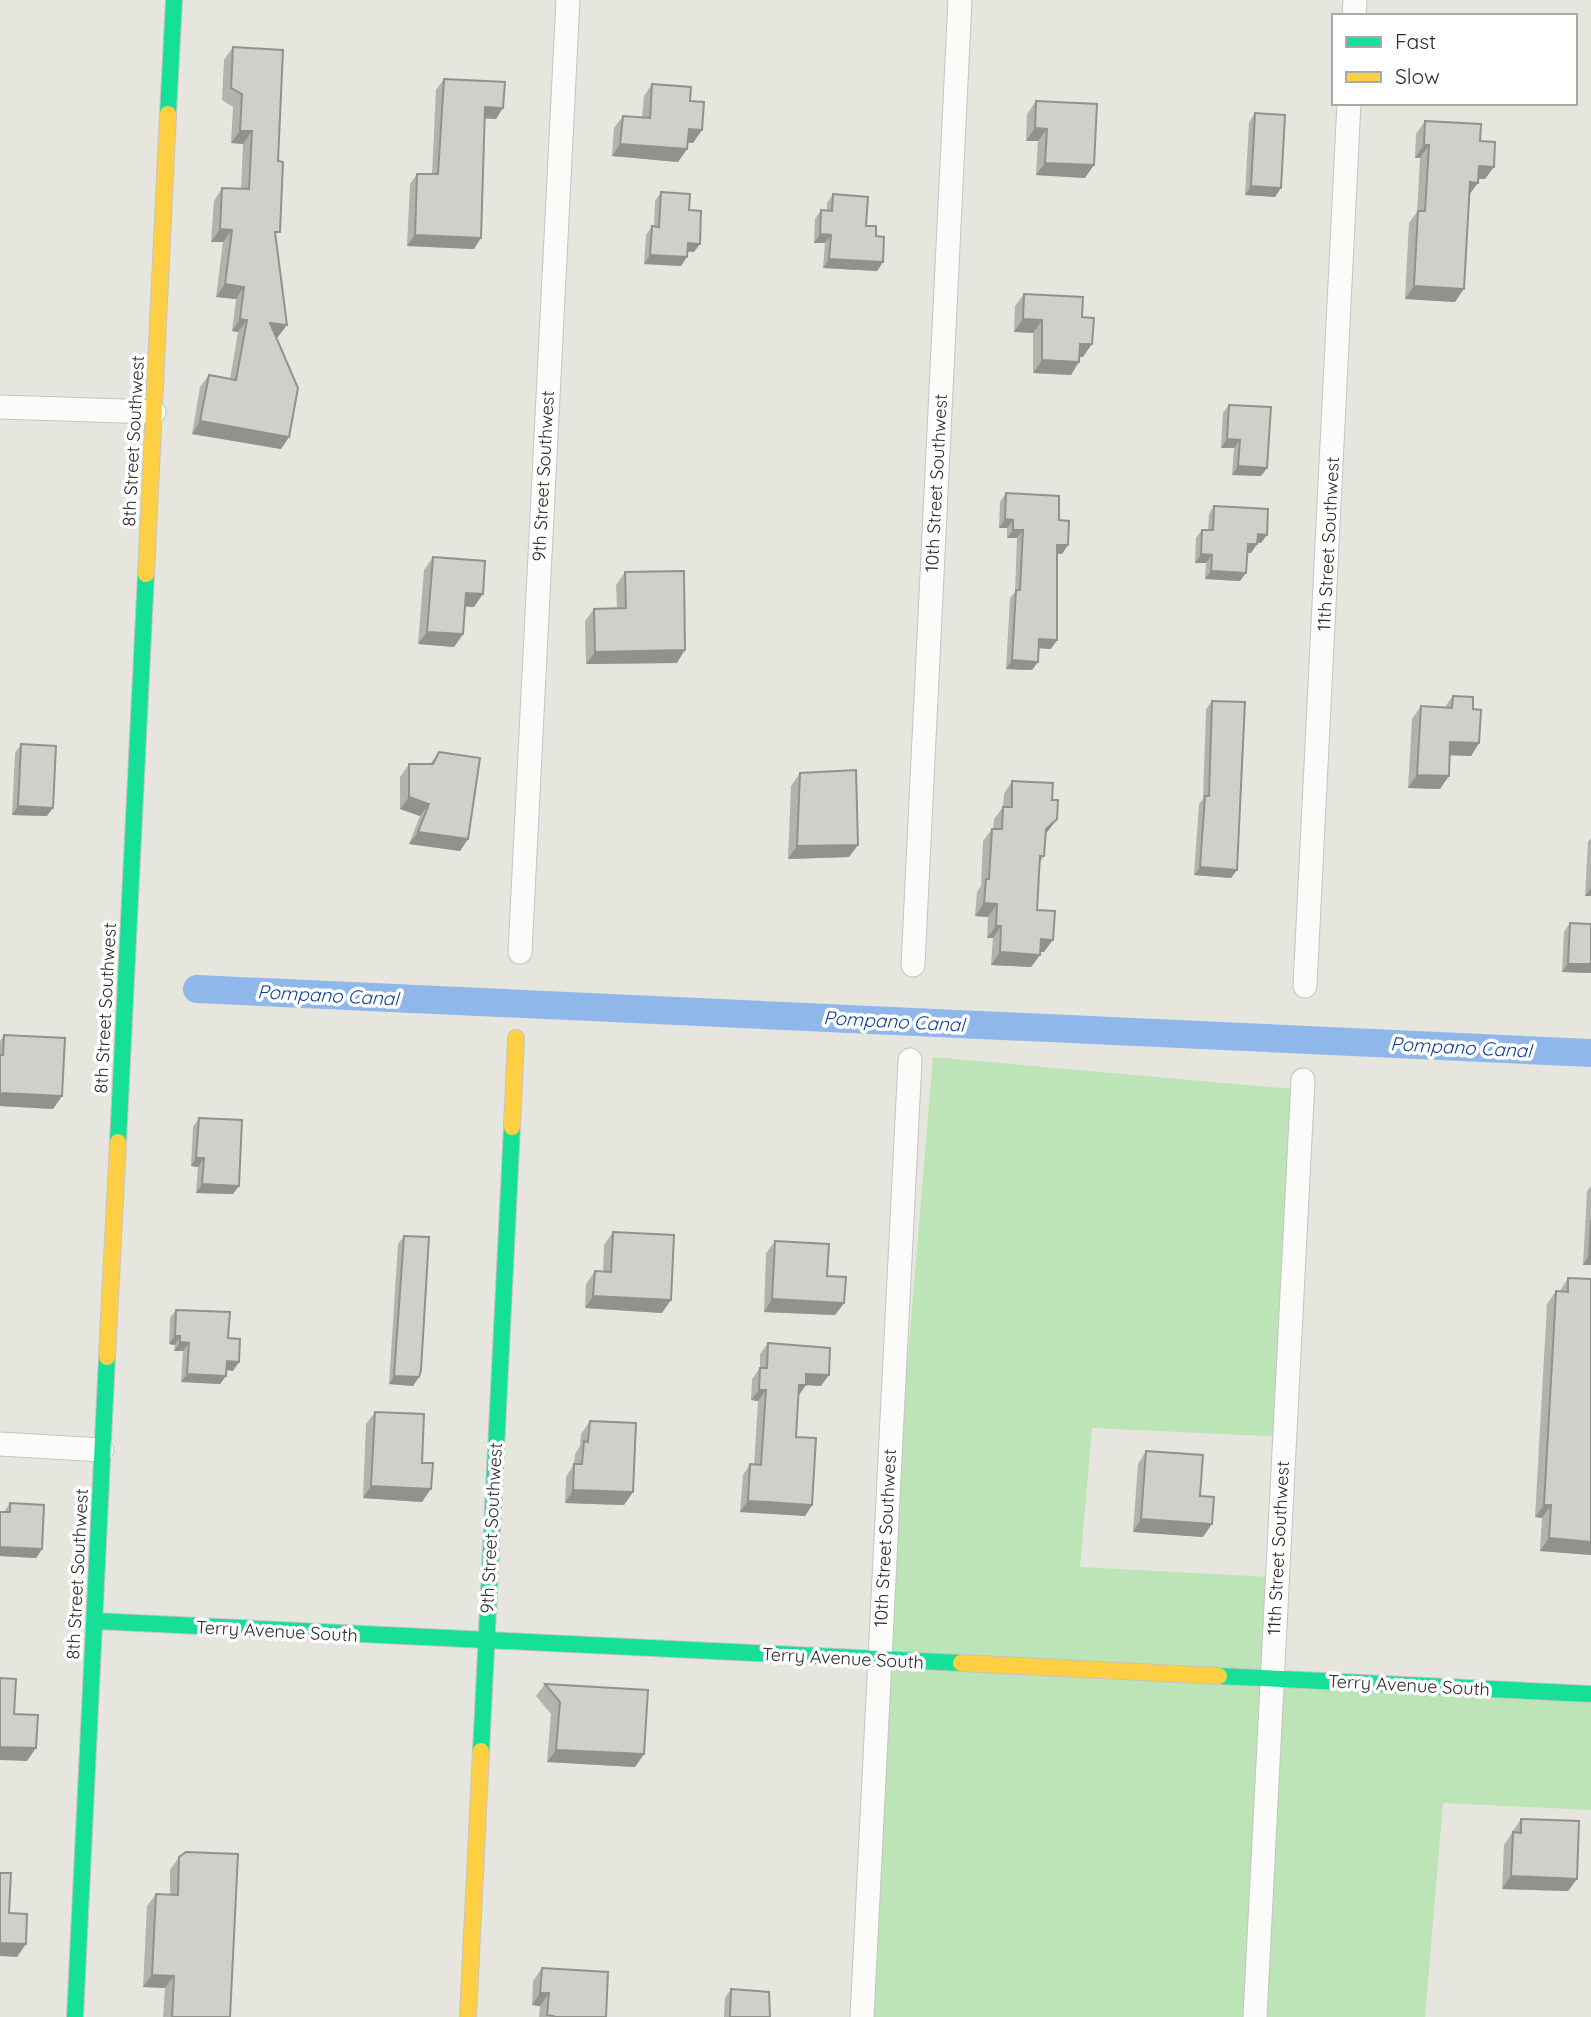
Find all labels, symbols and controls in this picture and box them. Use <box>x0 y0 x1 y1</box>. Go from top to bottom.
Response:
legend <box>1332 14 1577 105</box>
text: Fast <box>1395 28 1436 54</box>
text: Slow <box>1395 63 1440 89</box>
street label: 8th Street Southwest <box>117 355 149 527</box>
street label: 9th Street Southwest <box>527 390 559 562</box>
street label: 10th Street Southwest <box>920 393 952 573</box>
street label: 11th Street Southwest <box>1312 456 1344 632</box>
street label: 8th Street Southwest <box>89 922 121 1094</box>
water label: Pompano Canal <box>257 979 402 1011</box>
water label: Pompano Canal <box>823 1005 968 1037</box>
water label: Pompano Canal <box>1390 1031 1535 1063</box>
street label: 9th Street Southwest <box>475 1442 507 1614</box>
street label: 10th Street Southwest <box>869 1448 901 1628</box>
street label: 11th Street Southwest <box>1262 1460 1294 1636</box>
street label: 8th Street Southwest <box>61 1488 93 1660</box>
street label: Terry Avenue South <box>196 1615 358 1647</box>
street label: Terry Avenue South <box>762 1642 924 1674</box>
street label: Terry Avenue South <box>1328 1669 1490 1701</box>

